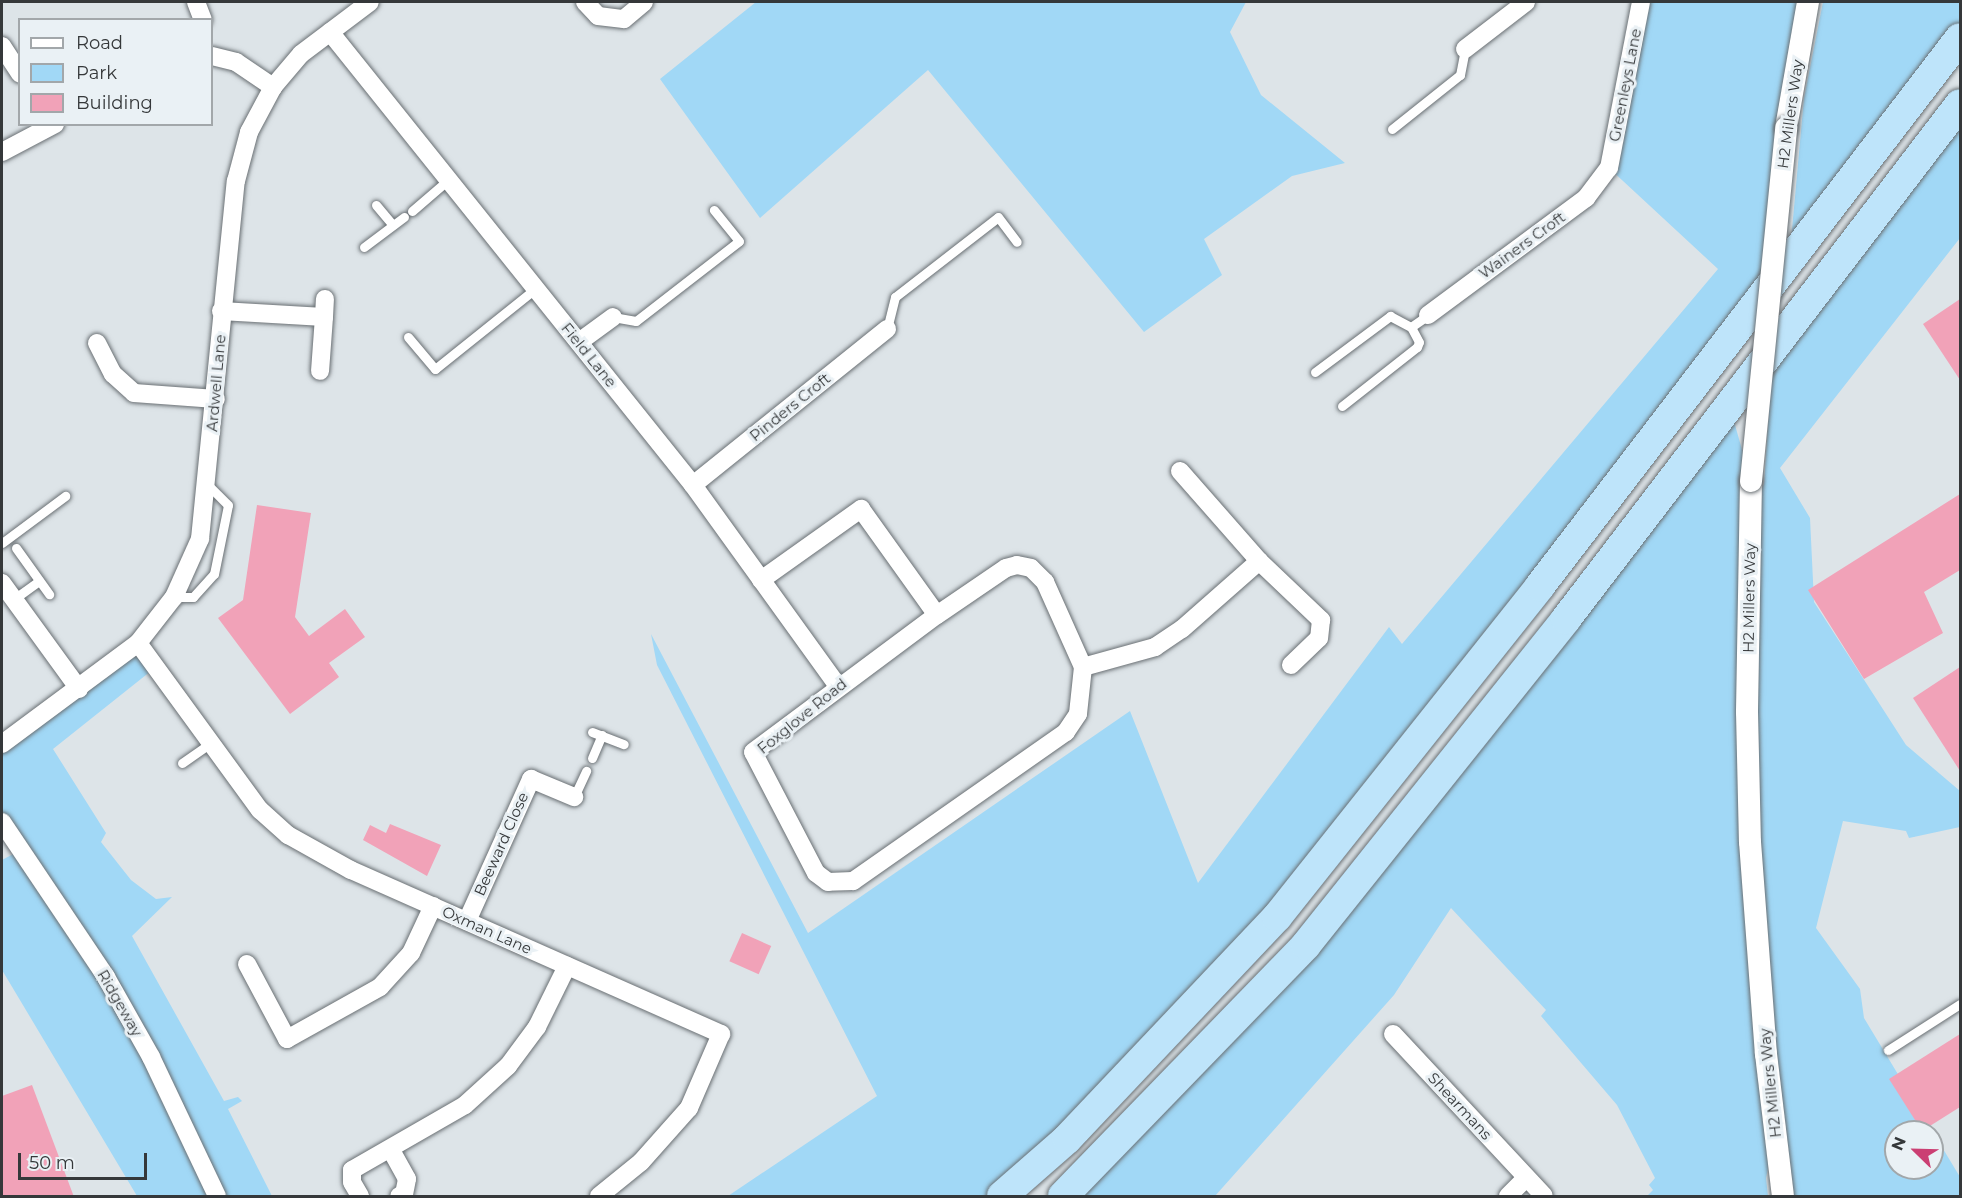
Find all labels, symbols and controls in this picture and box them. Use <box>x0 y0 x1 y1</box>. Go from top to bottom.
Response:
legend <box>18 18 213 126</box>
street label: Greenleys Lane <box>1605 27 1645 143</box>
text: Road <box>76 32 123 54</box>
street label: H2 Millers Way <box>1773 58 1807 170</box>
text: Park <box>76 62 117 84</box>
text: Building <box>76 92 153 114</box>
street label: Wainers Croft <box>1475 208 1569 282</box>
street label: Field Lane <box>558 319 620 391</box>
street label: Ardwell Lane <box>203 334 229 432</box>
street label: Pinders Croft <box>746 369 834 445</box>
street label: H2 Millers Way <box>1739 543 1759 653</box>
street label: Foxglove Road <box>754 674 850 758</box>
street label: Beeward Close <box>470 789 532 899</box>
street label: Oxman Lane <box>439 902 535 958</box>
street label: Ridgeway <box>94 967 146 1039</box>
street label: H2 Millers Way <box>1755 1027 1785 1139</box>
street label: Shearmans <box>1424 1069 1496 1143</box>
north arrow <box>1884 1120 1944 1180</box>
text: N <box>1888 1134 1910 1153</box>
scale bar <box>21 1141 150 1179</box>
text: 50 m <box>29 1152 75 1174</box>

